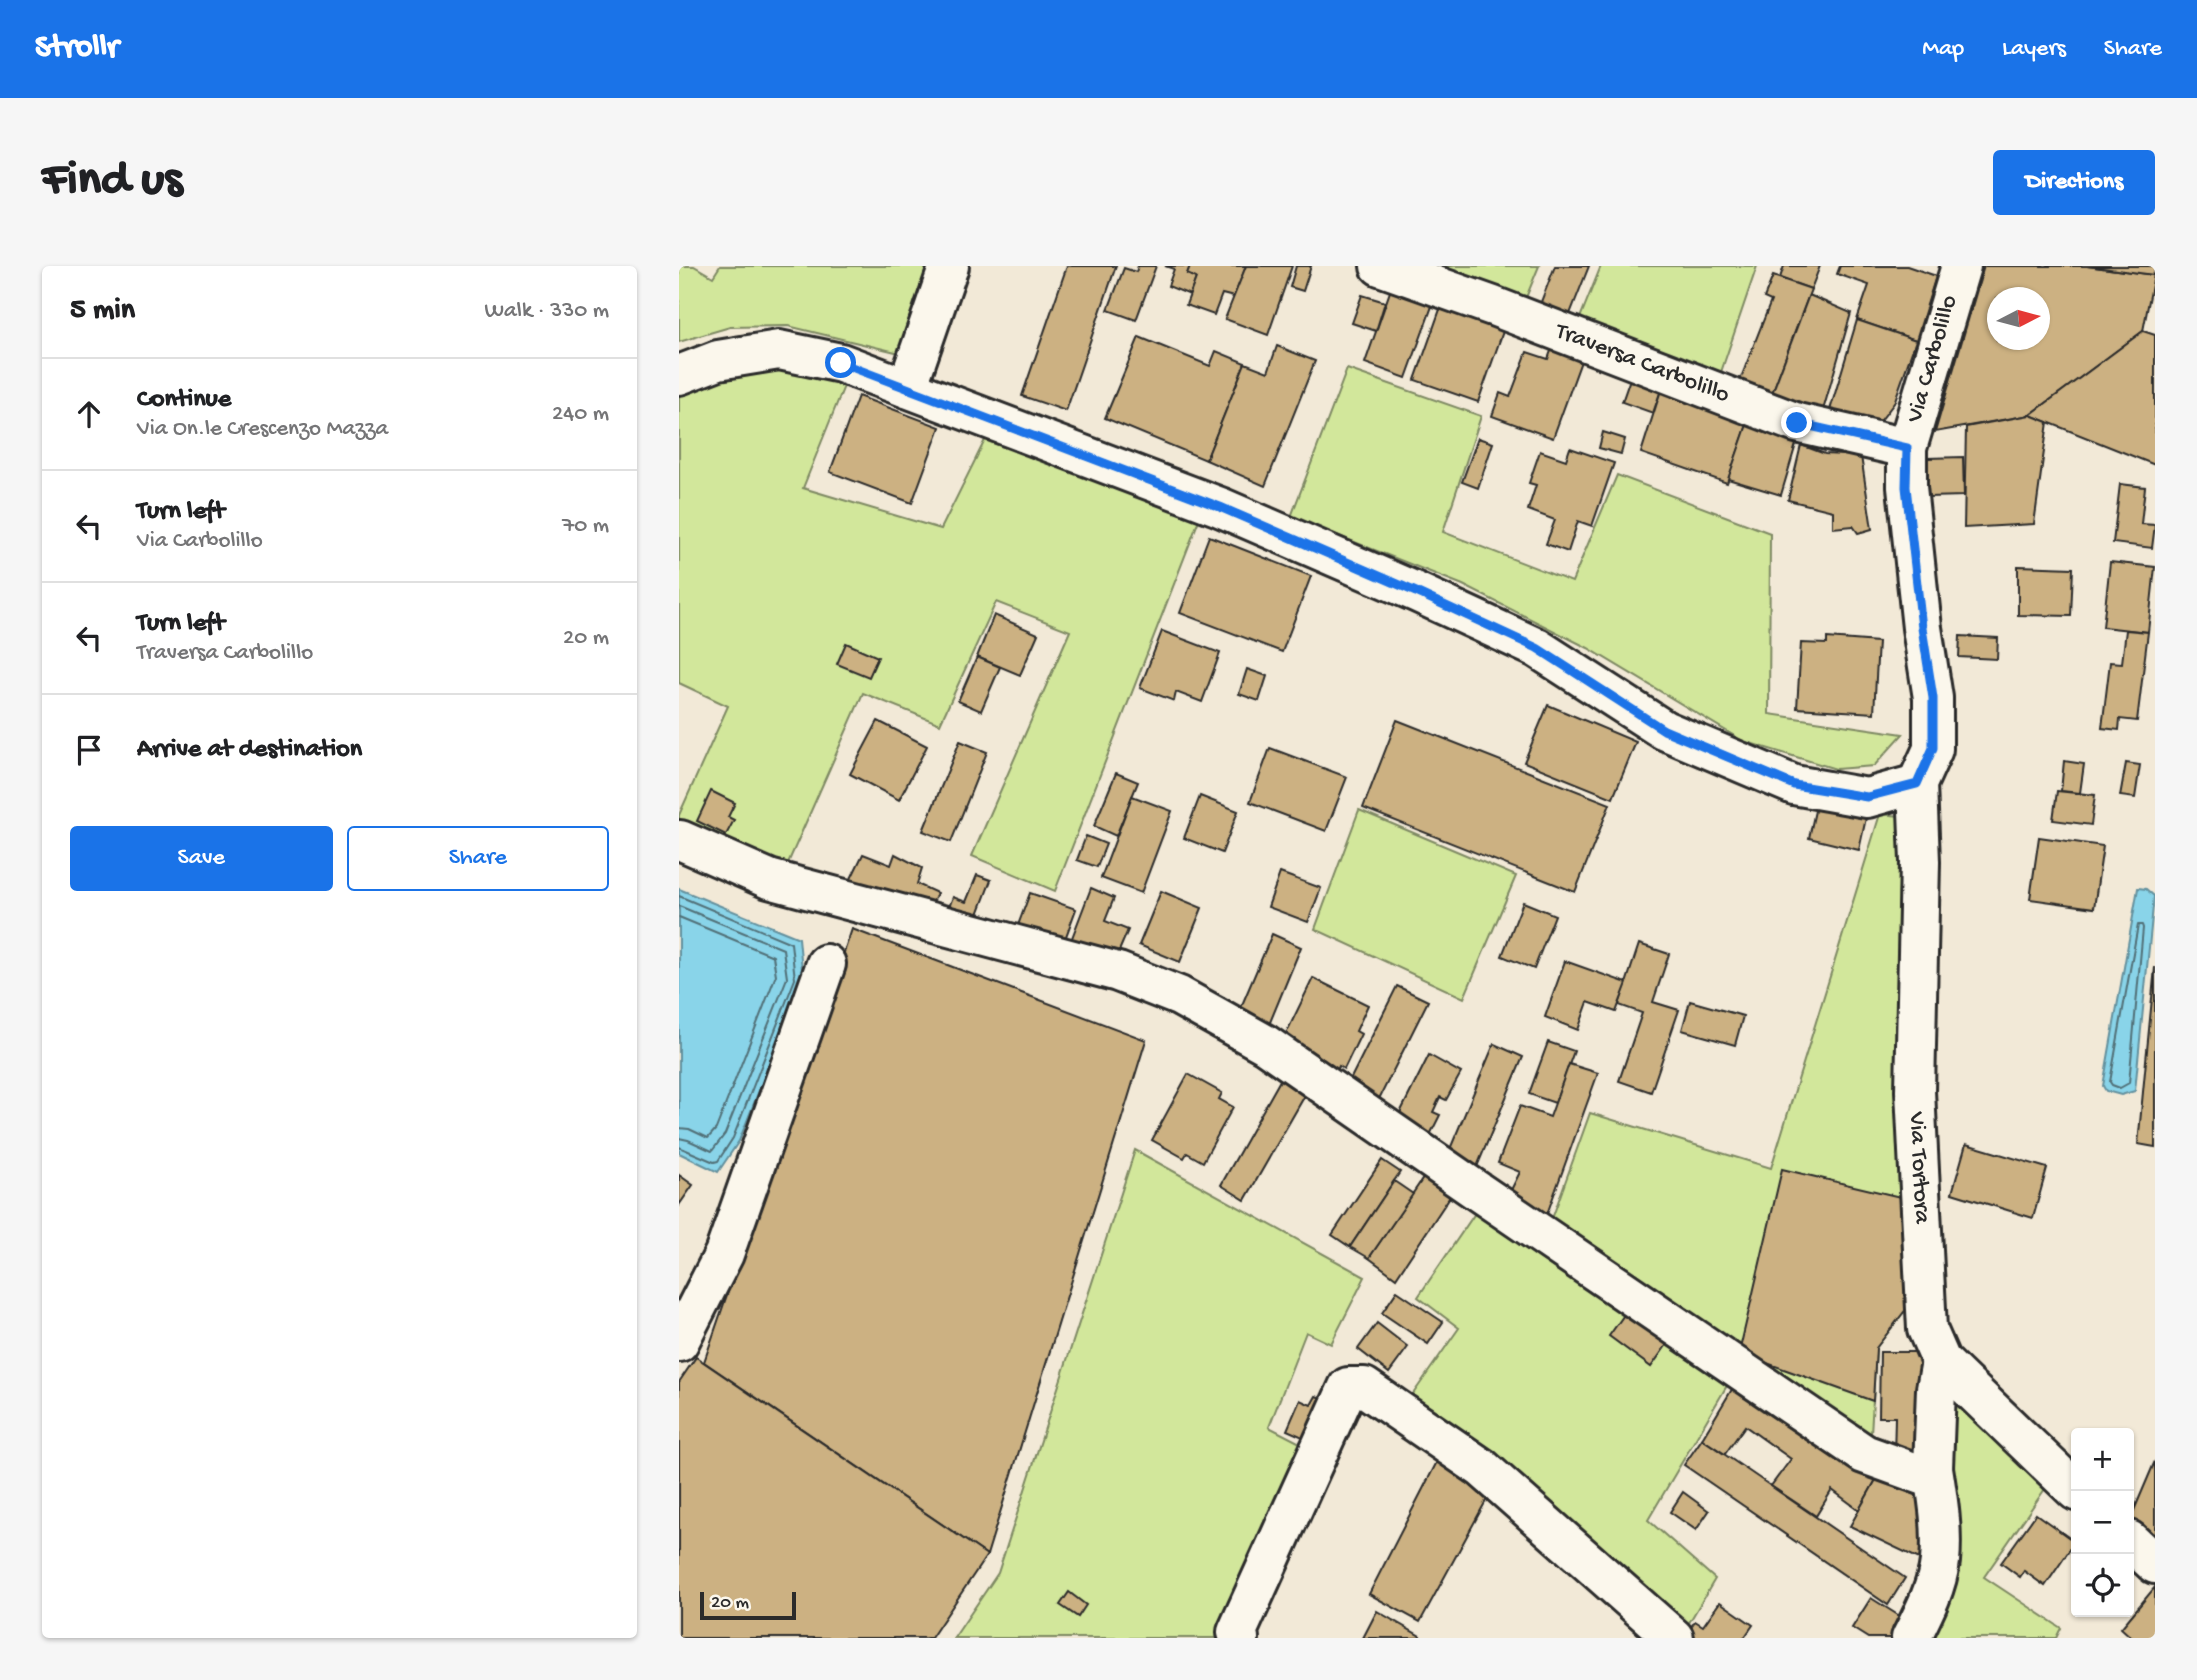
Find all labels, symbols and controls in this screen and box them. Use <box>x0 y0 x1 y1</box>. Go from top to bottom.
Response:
text: Strollr <box>35 30 119 68</box>
text: Map <box>1922 35 1964 64</box>
text: Layers <box>2002 35 2066 64</box>
text: Share <box>2104 35 2162 64</box>
button: Directions <box>1993 150 2155 215</box>
text: Find us <box>42 153 182 211</box>
north arrow <box>1987 287 2050 350</box>
street label: Via Carbolillo <box>1901 292 1965 427</box>
text: 5 min <box>70 294 135 329</box>
text: Walk · 330 m <box>485 298 609 325</box>
street label: Traversa Carbolillo <box>1550 316 1733 410</box>
route start <box>825 347 856 378</box>
text: Continue <box>137 385 231 416</box>
icon: ahead <box>70 395 108 433</box>
text: 240 m <box>552 401 609 428</box>
route end <box>1781 407 1812 438</box>
text: Via On.le Crescenzo Mazza <box>137 416 388 443</box>
text: Turn left <box>137 497 225 528</box>
icon: left <box>70 507 108 545</box>
text: 70 m <box>562 513 609 540</box>
text: Via Carbolillo <box>137 528 263 555</box>
text: Turn left <box>137 609 225 640</box>
icon: left <box>70 619 108 657</box>
text: 20 m <box>563 625 609 652</box>
text: Traversa Carbolillo <box>137 640 313 667</box>
icon: arrive <box>70 731 108 769</box>
text: Arrive at destination <box>137 735 362 766</box>
button: Save <box>70 826 333 891</box>
button: Share <box>347 826 609 891</box>
street label: Via Tortora <box>1902 1110 1936 1225</box>
map controls <box>2071 1428 2134 1617</box>
button: + <box>2071 1428 2134 1491</box>
button: − <box>2071 1491 2134 1554</box>
button: locate <box>2071 1554 2134 1617</box>
scale bar <box>700 1589 796 1621</box>
text: 20 m <box>711 1592 749 1615</box>

